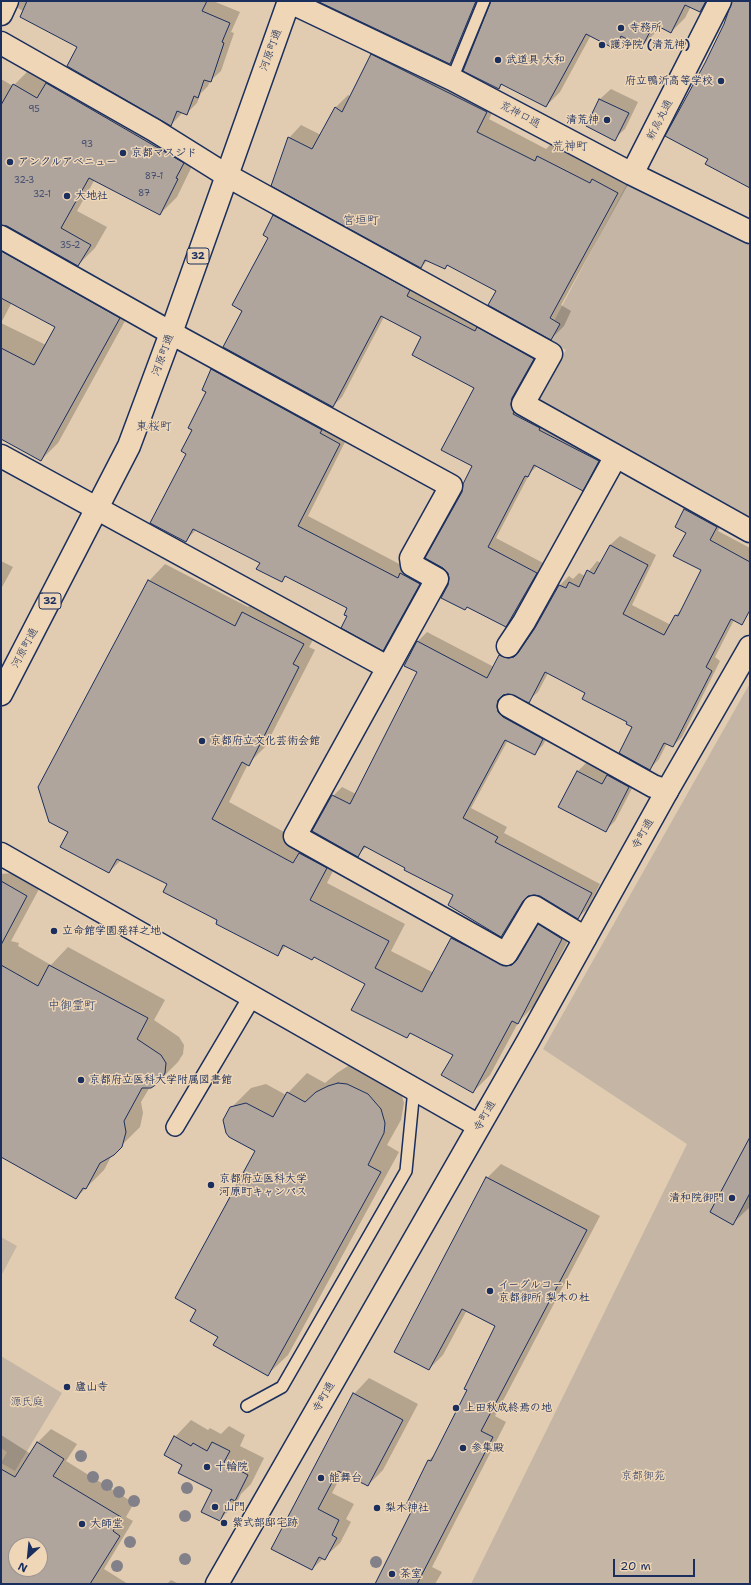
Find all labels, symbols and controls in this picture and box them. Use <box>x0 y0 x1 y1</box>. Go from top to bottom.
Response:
place label: 寺務所 <box>629 21 662 35</box>
marker: 寺務所 <box>616 23 626 33</box>
street label: 河原町通 <box>257 27 285 73</box>
place label: 護浄院 (清荒神) <box>610 38 690 52</box>
marker: 護浄院 (清荒神) <box>597 40 607 50</box>
place label: 武道具 大和 <box>506 53 565 67</box>
marker: 武道具 大和 <box>493 55 503 65</box>
place label: 府立鴨沂高等学校 <box>625 74 713 88</box>
marker: 府立鴨沂高等学校 <box>716 76 726 86</box>
street label: 新烏丸通 <box>644 97 676 143</box>
street label: 荒神口通 <box>497 99 543 131</box>
house number: 95 <box>28 105 40 115</box>
place label: 清荒神 <box>566 113 599 127</box>
marker: 清荒神 <box>602 115 612 125</box>
house number: 93 <box>81 140 93 150</box>
district label: 荒神町 <box>552 140 588 154</box>
place label: 京都マスジド <box>131 146 197 160</box>
marker: 京都マスジド <box>118 148 128 158</box>
place label: アンクルアベニュー <box>18 155 117 169</box>
marker: アンクルアベニュー <box>5 157 15 167</box>
house number: 87-1 <box>145 172 163 182</box>
house number: 32-3 <box>14 176 34 186</box>
place label: 大地社 <box>75 189 108 203</box>
house number: 87 <box>138 189 150 199</box>
house number: 32-1 <box>33 190 51 200</box>
marker: 大地社 <box>62 191 72 201</box>
district label: 宮垣町 <box>343 214 379 228</box>
house number: 35-2 <box>60 241 80 251</box>
road number: 32 <box>187 248 209 264</box>
street label: 河原町通 <box>149 332 177 378</box>
district label: 東桜町 <box>136 420 172 434</box>
road number: 32 <box>39 593 61 609</box>
street label: 河原町通 <box>9 625 41 671</box>
place label: 京都府立文化芸術会館 <box>210 734 320 748</box>
marker: 京都府立文化芸術会館 <box>197 736 207 746</box>
street label: 寺町通 <box>629 816 657 852</box>
place label: 立命館学園発祥之地 <box>62 924 161 938</box>
marker: 立命館学園発祥之地 <box>49 926 59 936</box>
district label: 中御霊町 <box>48 999 96 1013</box>
place label: 京都府立医科大学附属図書館 <box>89 1073 232 1087</box>
marker: 京都府立医科大学附属図書館 <box>76 1075 86 1085</box>
street label: 寺町通 <box>471 1098 499 1134</box>
place label: 京都府立医科大学 河原町キャンパス <box>219 1172 307 1198</box>
marker: 京都府立医科大学 河原町キャンパス <box>206 1180 216 1190</box>
place label: 清和院御門 <box>669 1191 724 1205</box>
marker: 清和院御門 <box>727 1193 737 1203</box>
place label: イーグルコート 京都御所 梨木の杜 <box>498 1278 590 1304</box>
marker: イーグルコート 京都御所 梨木の杜 <box>485 1286 495 1296</box>
street label: 寺町通 <box>310 1379 338 1415</box>
place label: 廬山寺 <box>75 1380 108 1394</box>
marker: 廬山寺 <box>62 1382 72 1392</box>
park label: 源氏庭 <box>11 1395 43 1409</box>
place label: 上田秋成終焉の地 <box>464 1401 552 1415</box>
marker: 上田秋成終焉の地 <box>451 1403 461 1413</box>
place label: 参集殿 <box>471 1441 504 1455</box>
marker: 参集殿 <box>458 1443 468 1453</box>
place label: 十輪院 <box>215 1460 248 1474</box>
marker: 十輪院 <box>202 1462 212 1472</box>
park label: 京都御苑 <box>621 1469 665 1483</box>
place label: 能舞台 <box>329 1471 362 1485</box>
marker: 能舞台 <box>316 1473 326 1483</box>
place label: 山門 <box>223 1500 245 1514</box>
place label: 梨木神社 <box>385 1501 429 1515</box>
marker: 山門 <box>210 1502 220 1512</box>
marker: 梨木神社 <box>372 1503 382 1513</box>
place label: 紫式部邸宅跡 <box>232 1516 298 1530</box>
place label: 大師堂 <box>90 1517 123 1531</box>
marker: 紫式部邸宅跡 <box>219 1518 229 1528</box>
marker: 大師堂 <box>77 1519 87 1529</box>
north arrow <box>8 1537 48 1577</box>
scale bar <box>615 1551 697 1577</box>
text: 20 m <box>620 1558 651 1574</box>
text: N <box>15 1559 30 1576</box>
place label: 茶室 <box>400 1567 422 1581</box>
marker: 茶室 <box>387 1569 397 1579</box>

